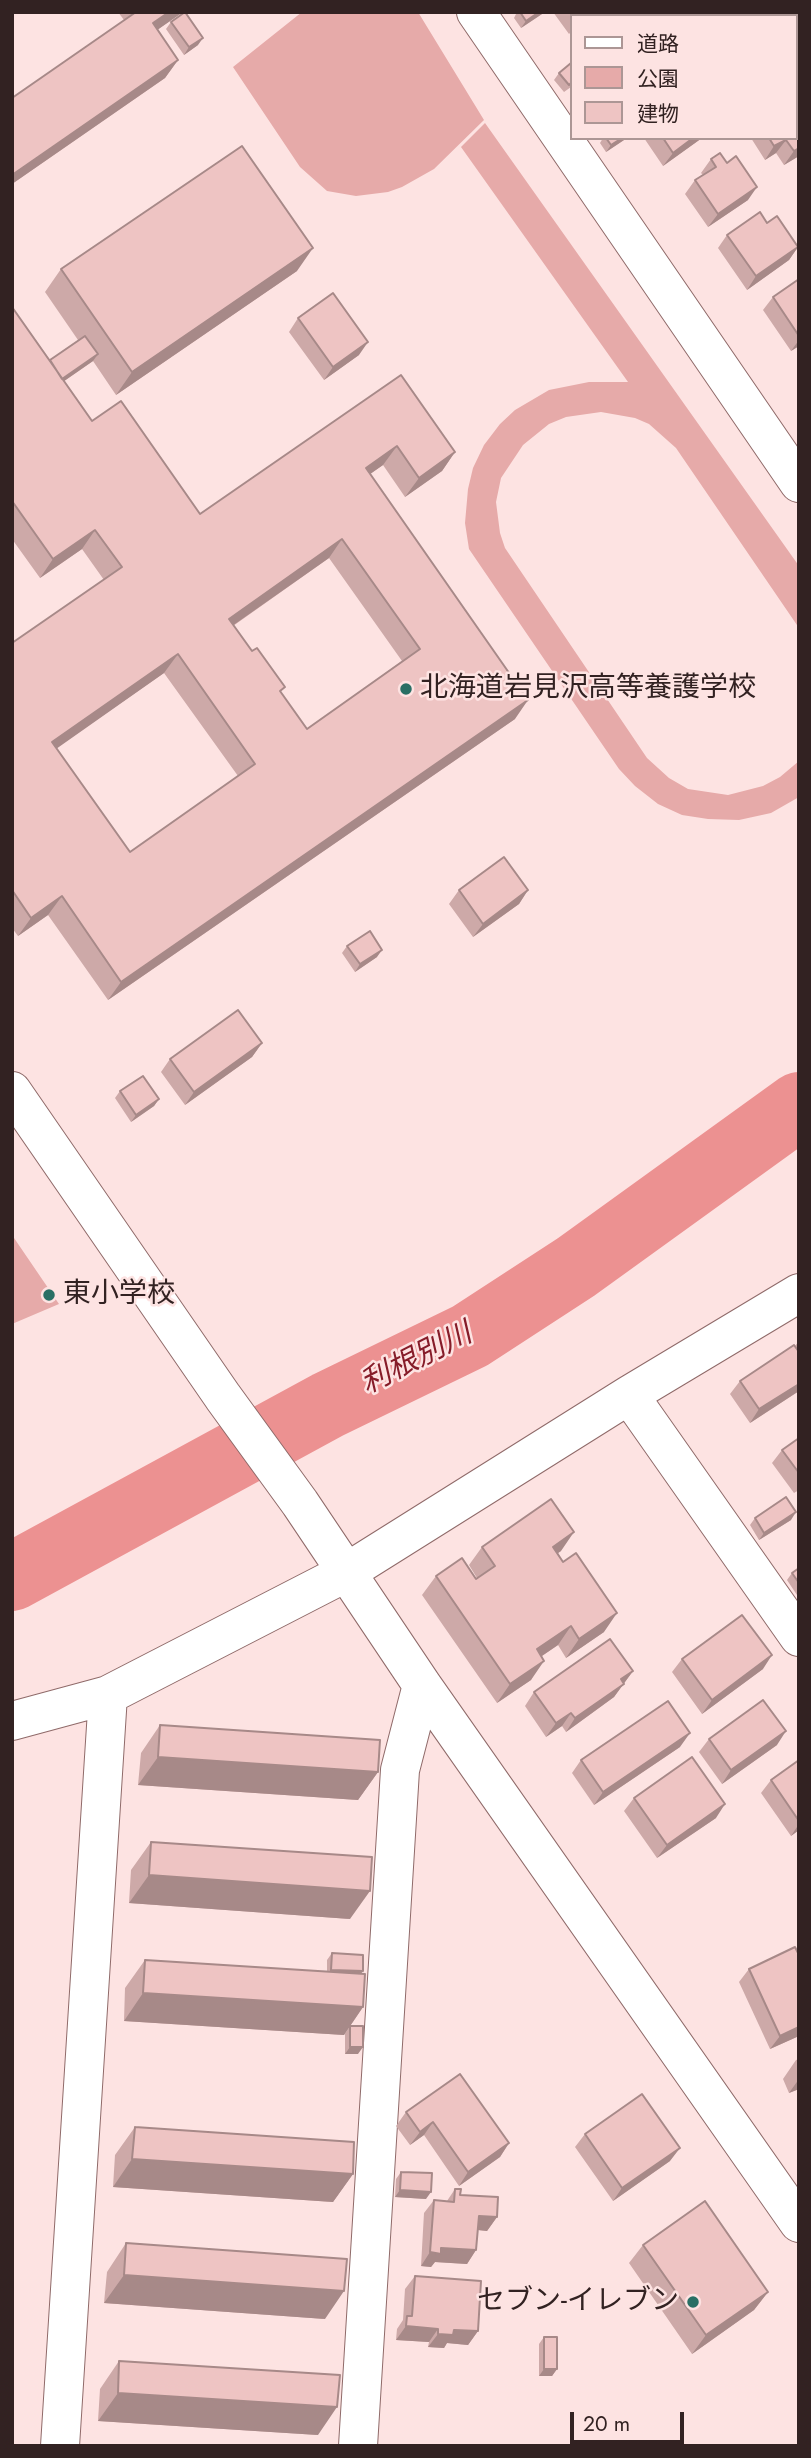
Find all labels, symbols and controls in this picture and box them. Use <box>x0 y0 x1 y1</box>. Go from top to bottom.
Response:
legend <box>570 14 797 140</box>
text: 道路 <box>637 29 679 59</box>
text: 公園 <box>637 64 679 94</box>
text: 建物 <box>637 99 679 129</box>
place label: 北海道岩見沢高等養護学校 <box>420 672 756 706</box>
marker: 北海道岩見沢高等養護学校 <box>398 681 414 697</box>
place label: 東小学校 <box>63 1278 175 1312</box>
marker: 東小学校 <box>41 1287 57 1303</box>
water label: 利根別川 <box>355 1317 479 1403</box>
place label: セブン-イレブン <box>477 2285 679 2319</box>
marker: セブン-イレブン <box>685 2294 701 2310</box>
scale bar <box>573 2398 687 2442</box>
text: 20 m <box>583 2409 630 2439</box>

